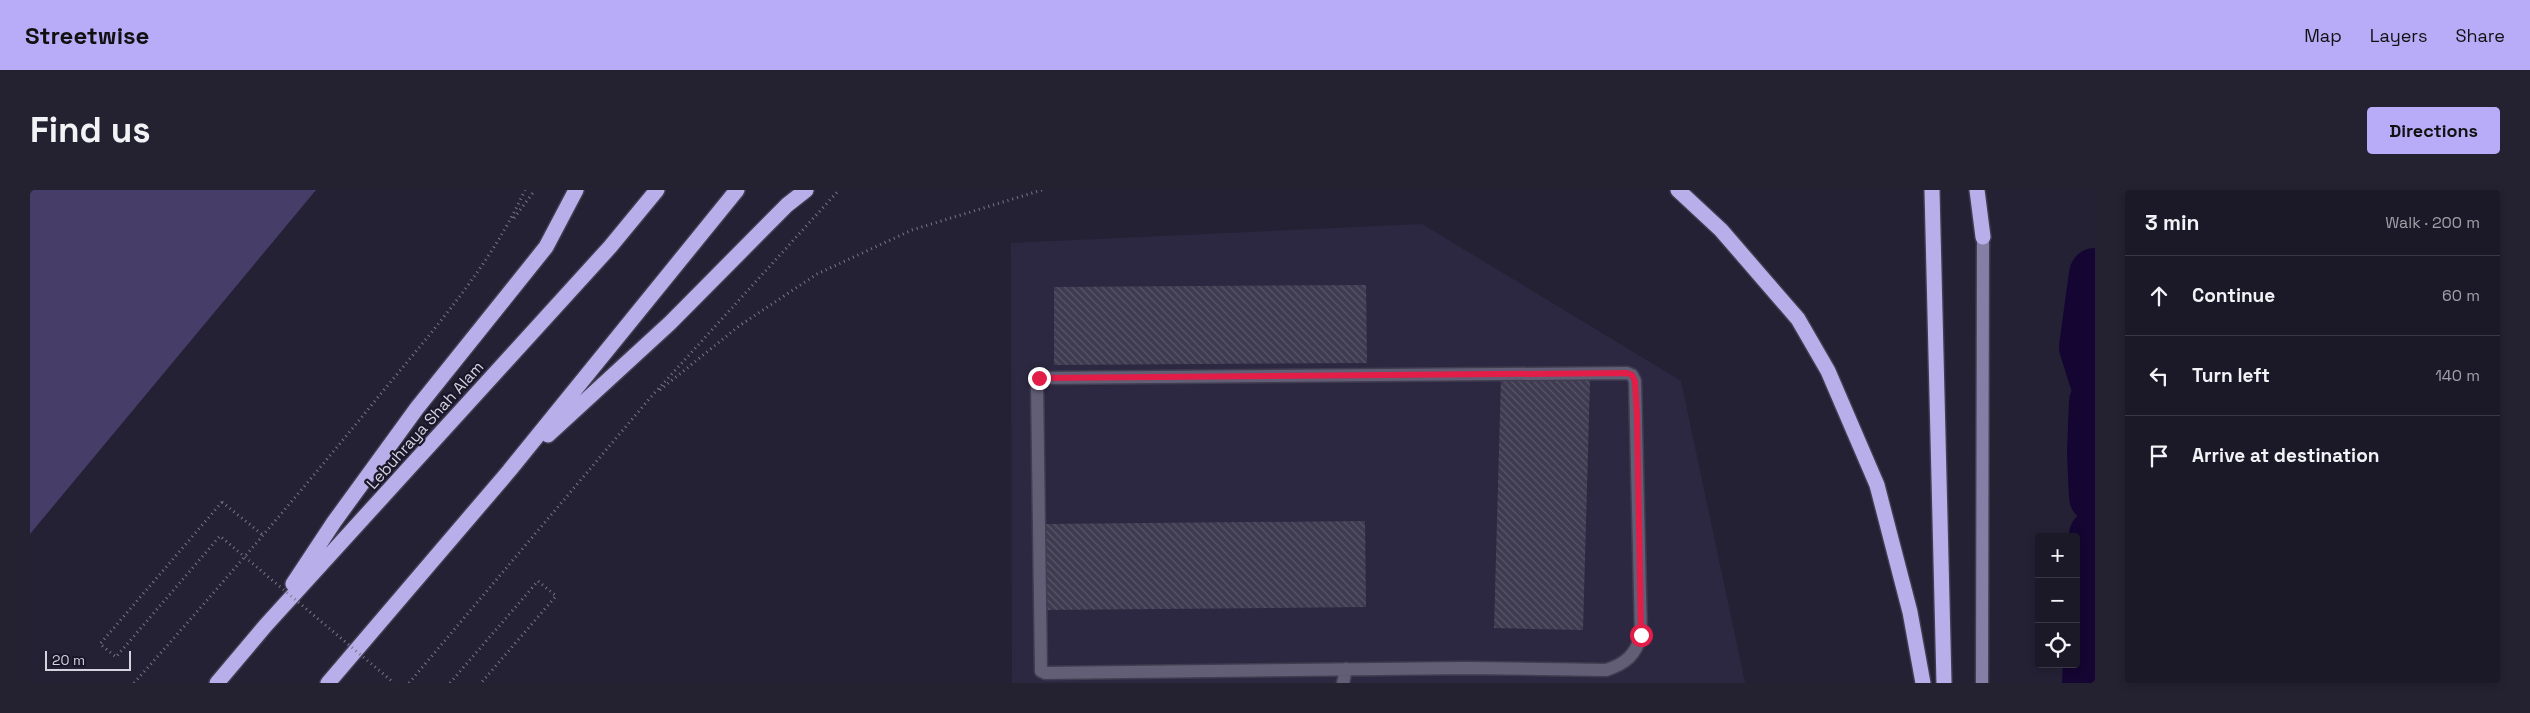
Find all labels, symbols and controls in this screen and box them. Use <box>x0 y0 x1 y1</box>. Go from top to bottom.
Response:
text: Streetwise <box>25 20 149 51</box>
text: Map <box>2304 24 2342 47</box>
text: Layers <box>2370 24 2427 47</box>
text: Share <box>2455 24 2505 47</box>
button: Directions <box>2367 107 2500 154</box>
text: Find us <box>30 108 151 152</box>
text: 3 min <box>2145 209 2200 236</box>
text: Walk · 200 m <box>2385 212 2480 233</box>
icon: ahead <box>2145 282 2173 310</box>
text: Continue <box>2192 283 2275 308</box>
text: 60 m <box>2442 285 2480 306</box>
street label: Lebuhraya Shah Alam <box>362 357 488 493</box>
icon: left <box>2145 362 2173 390</box>
text: Turn left <box>2192 363 2270 388</box>
text: 140 m <box>2435 365 2480 386</box>
route end <box>1028 367 1051 390</box>
icon: arrive <box>2145 442 2173 470</box>
text: Arrive at destination <box>2192 443 2380 468</box>
map controls <box>2035 533 2080 668</box>
button: + <box>2035 533 2080 578</box>
button: − <box>2035 578 2080 623</box>
button: locate <box>2035 623 2080 668</box>
route start <box>1630 624 1653 647</box>
scale bar <box>45 648 131 671</box>
text: 20 m <box>52 651 85 669</box>

